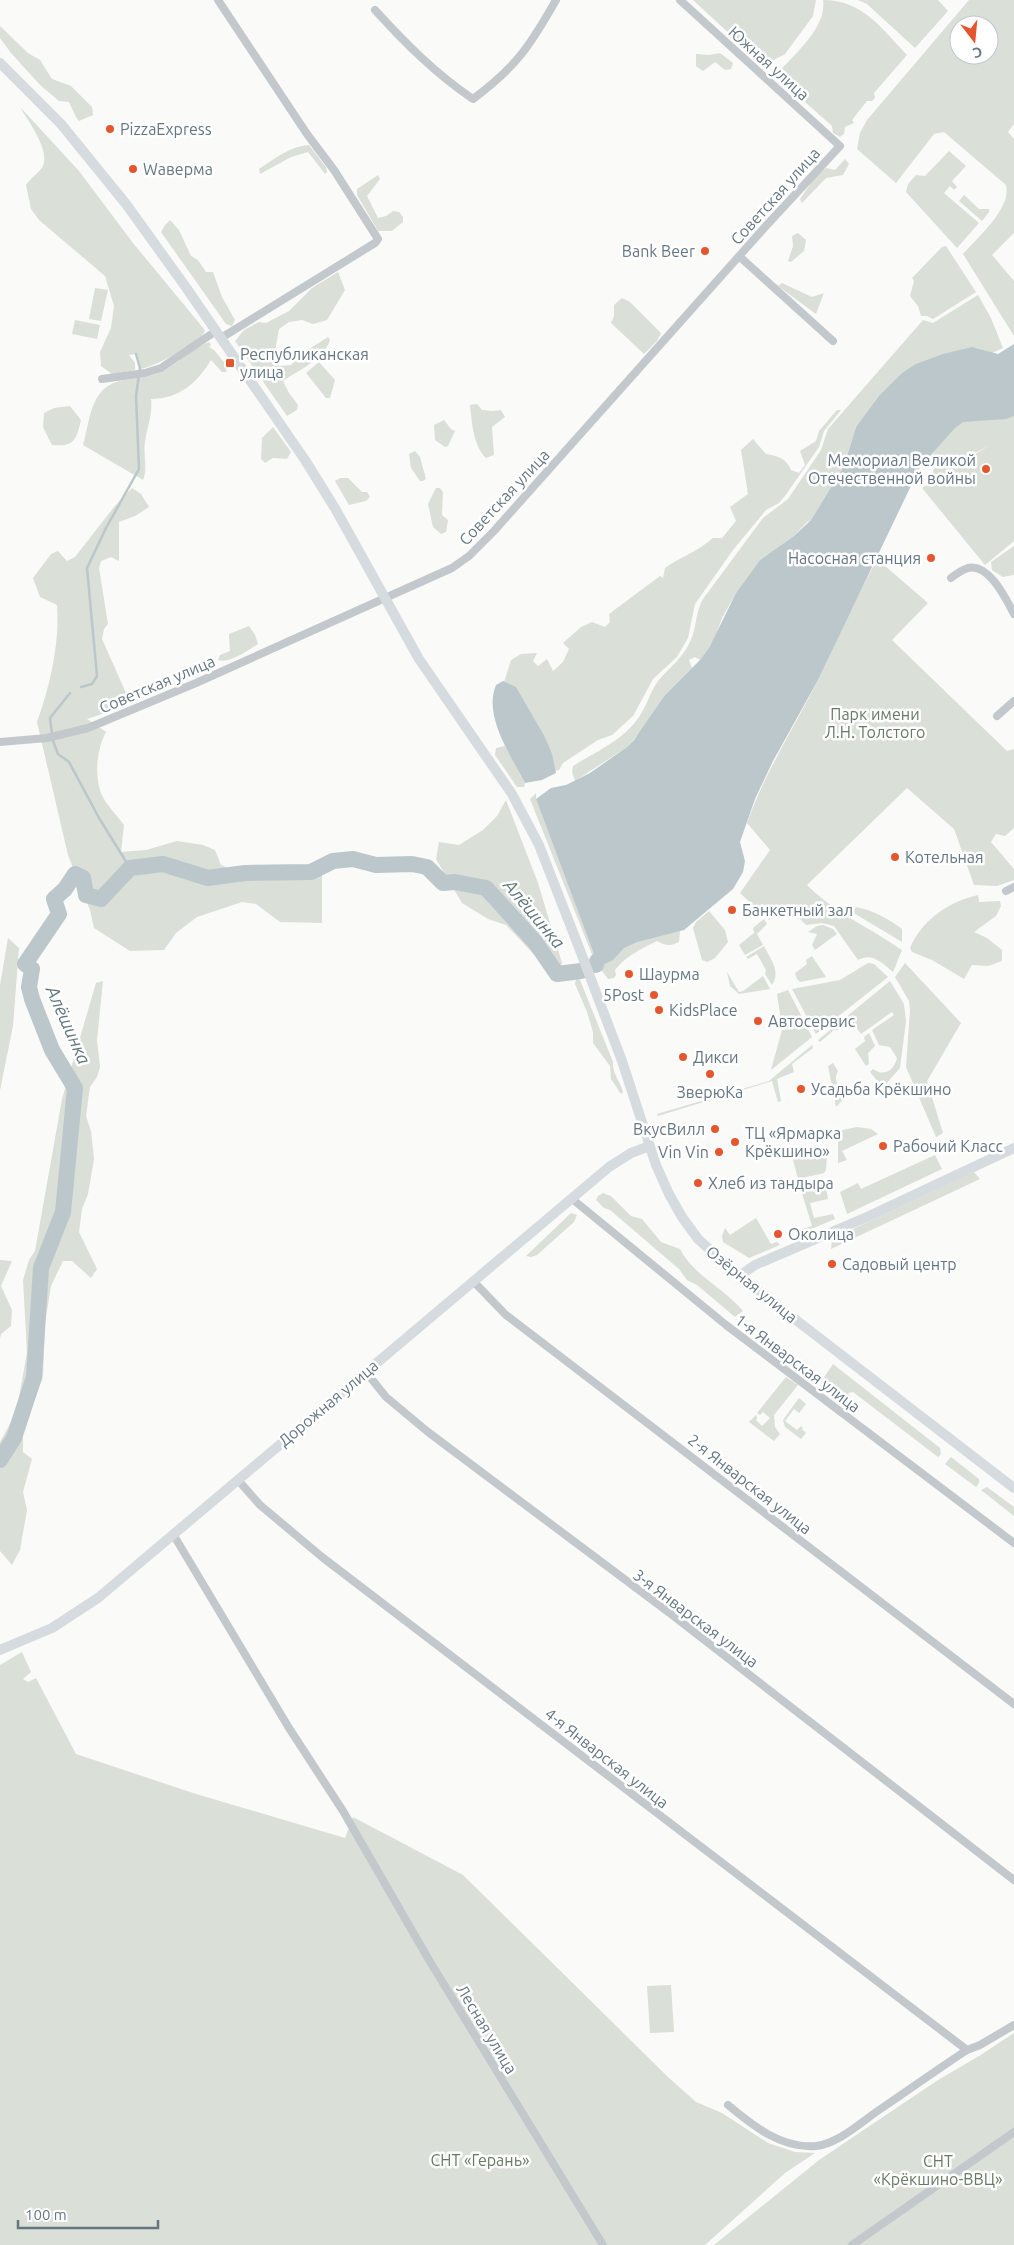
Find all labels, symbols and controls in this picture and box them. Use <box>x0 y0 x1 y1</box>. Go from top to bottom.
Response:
north arrow <box>949 15 999 65</box>
street label: Южная улица <box>725 22 813 104</box>
text: С <box>971 44 984 61</box>
place label: PizzaExpress <box>120 120 212 138</box>
marker: PizzaExpress <box>104 123 116 135</box>
street label: Советская улица <box>727 144 823 248</box>
place label: Wаверма <box>143 160 213 178</box>
marker: Wаверма <box>127 163 139 175</box>
place label: Bank Beer <box>622 242 695 260</box>
marker: Bank Beer <box>699 245 711 257</box>
place label: Республиканская улица <box>240 345 369 381</box>
marker: Республиканская улица <box>224 357 236 369</box>
street label: Советская улица <box>455 446 553 548</box>
place label: Мемориал Великой Отечественной войны <box>808 451 976 487</box>
marker: Мемориал Великой Отечественной войны <box>980 463 992 475</box>
place label: Насосная станция <box>788 549 921 567</box>
marker: Насосная станция <box>925 552 937 564</box>
street label: Советская улица <box>96 652 218 716</box>
park label: Парк имени Л.Н. Толстого <box>825 705 925 741</box>
place label: Котельная <box>905 848 984 866</box>
marker: Котельная <box>889 851 901 863</box>
water label: Алёшинка <box>500 874 570 952</box>
place label: Банкетный зал <box>742 901 853 919</box>
marker: Банкетный зал <box>726 904 738 916</box>
place label: Шаурма <box>639 965 700 983</box>
marker: Шаурма <box>623 968 635 980</box>
water label: Алёшинка <box>42 981 95 1067</box>
place label: 5Post <box>603 986 645 1004</box>
marker: 5Post <box>648 989 660 1001</box>
place label: KidsPlace <box>669 1001 738 1019</box>
marker: KidsPlace <box>653 1004 665 1016</box>
place label: Автосервис <box>768 1012 856 1030</box>
marker: Автосервис <box>752 1015 764 1027</box>
place label: Дикси <box>693 1048 739 1066</box>
marker: Дикси <box>677 1051 689 1063</box>
marker: ЗверюКа <box>704 1068 716 1080</box>
place label: Усадьба Крёкшино <box>811 1080 951 1098</box>
place label: ЗверюКа <box>677 1083 743 1101</box>
marker: Усадьба Крёкшино <box>795 1083 807 1095</box>
place label: ВкусВилл <box>633 1120 705 1138</box>
marker: ВкусВилл <box>709 1123 721 1135</box>
place label: ТЦ «Ярмарка Крёкшино» <box>745 1124 841 1160</box>
marker: ТЦ «Ярмарка Крёкшино» <box>729 1136 741 1148</box>
place label: Рабочий Класс <box>893 1137 1004 1155</box>
marker: Рабочий Класс <box>877 1140 889 1152</box>
place label: Vin Vin <box>658 1143 709 1161</box>
marker: Vin Vin <box>713 1146 725 1158</box>
place label: Хлеб из тандыра <box>708 1174 834 1192</box>
marker: Хлеб из тандыра <box>692 1177 704 1189</box>
place label: Околица <box>788 1225 854 1243</box>
marker: Околица <box>772 1228 784 1240</box>
street label: Озёрная улица <box>703 1242 801 1326</box>
place label: Садовый центр <box>842 1255 957 1273</box>
marker: Садовый центр <box>826 1258 838 1270</box>
street label: 1-я Январская улица <box>732 1310 864 1416</box>
street label: Дорожная улица <box>275 1356 381 1450</box>
street label: 2-я Январская улица <box>685 1430 815 1538</box>
street label: 3-я Январская улица <box>630 1565 762 1671</box>
street label: 4-я Январская улица <box>542 1704 672 1812</box>
street label: Лесная улица <box>453 1981 521 2077</box>
park label: СНТ «Герань» <box>431 2151 529 2169</box>
park label: СНТ «Крёкшино-ВВЦ» <box>874 2152 1002 2188</box>
scale bar <box>18 2198 158 2230</box>
text: 100 m <box>25 2206 67 2223</box>

